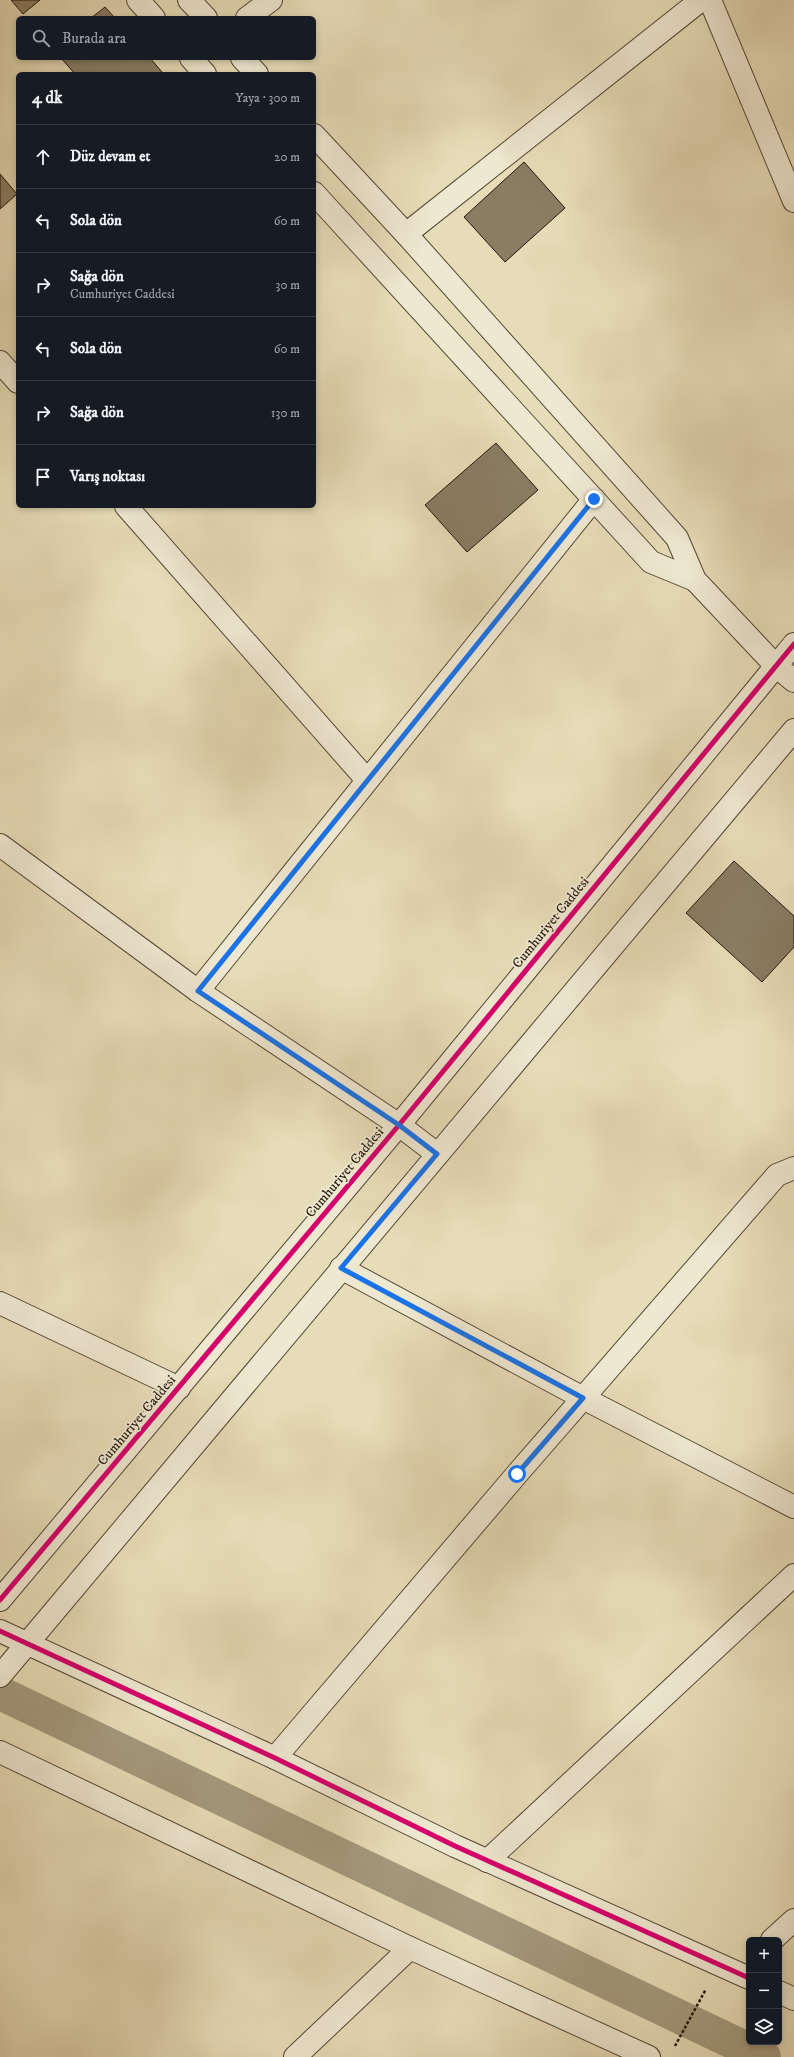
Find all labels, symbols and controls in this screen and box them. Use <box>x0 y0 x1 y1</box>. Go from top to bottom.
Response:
search box <box>16 16 316 60</box>
icon: search <box>30 27 52 49</box>
text: Burada ara <box>62 29 126 48</box>
text: 4 dk <box>32 87 62 109</box>
text: Yaya · 300 m <box>235 90 300 106</box>
icon: ahead <box>32 146 54 168</box>
text: Düz devam et <box>70 147 150 166</box>
text: 20 m <box>274 149 300 165</box>
icon: left <box>32 210 54 232</box>
text: Sola dön <box>70 211 122 230</box>
text: 60 m <box>274 213 300 229</box>
text: Sağa dön <box>70 267 124 286</box>
icon: right <box>32 274 54 296</box>
text: 30 m <box>276 277 300 293</box>
text: Cumhuriyet Caddesi <box>70 286 175 302</box>
icon: left <box>32 338 54 360</box>
text: Sola dön <box>70 339 122 358</box>
text: 60 m <box>274 341 300 357</box>
icon: right <box>32 402 54 424</box>
text: Sağa dön <box>70 403 124 422</box>
text: 130 m <box>271 405 300 421</box>
icon: arrive <box>32 466 54 488</box>
text: Varış noktası <box>70 467 145 486</box>
route end <box>585 490 603 508</box>
street label: Cumhuriyet Caddesi <box>508 873 593 972</box>
street label: Cumhuriyet Caddesi <box>302 1123 388 1222</box>
street label: Cumhuriyet Caddesi <box>94 1371 180 1470</box>
route start <box>508 1465 526 1483</box>
map controls <box>746 1937 782 2045</box>
button: + <box>746 1937 782 1973</box>
button: − <box>746 1973 782 2009</box>
button: layers <box>746 2009 782 2045</box>

